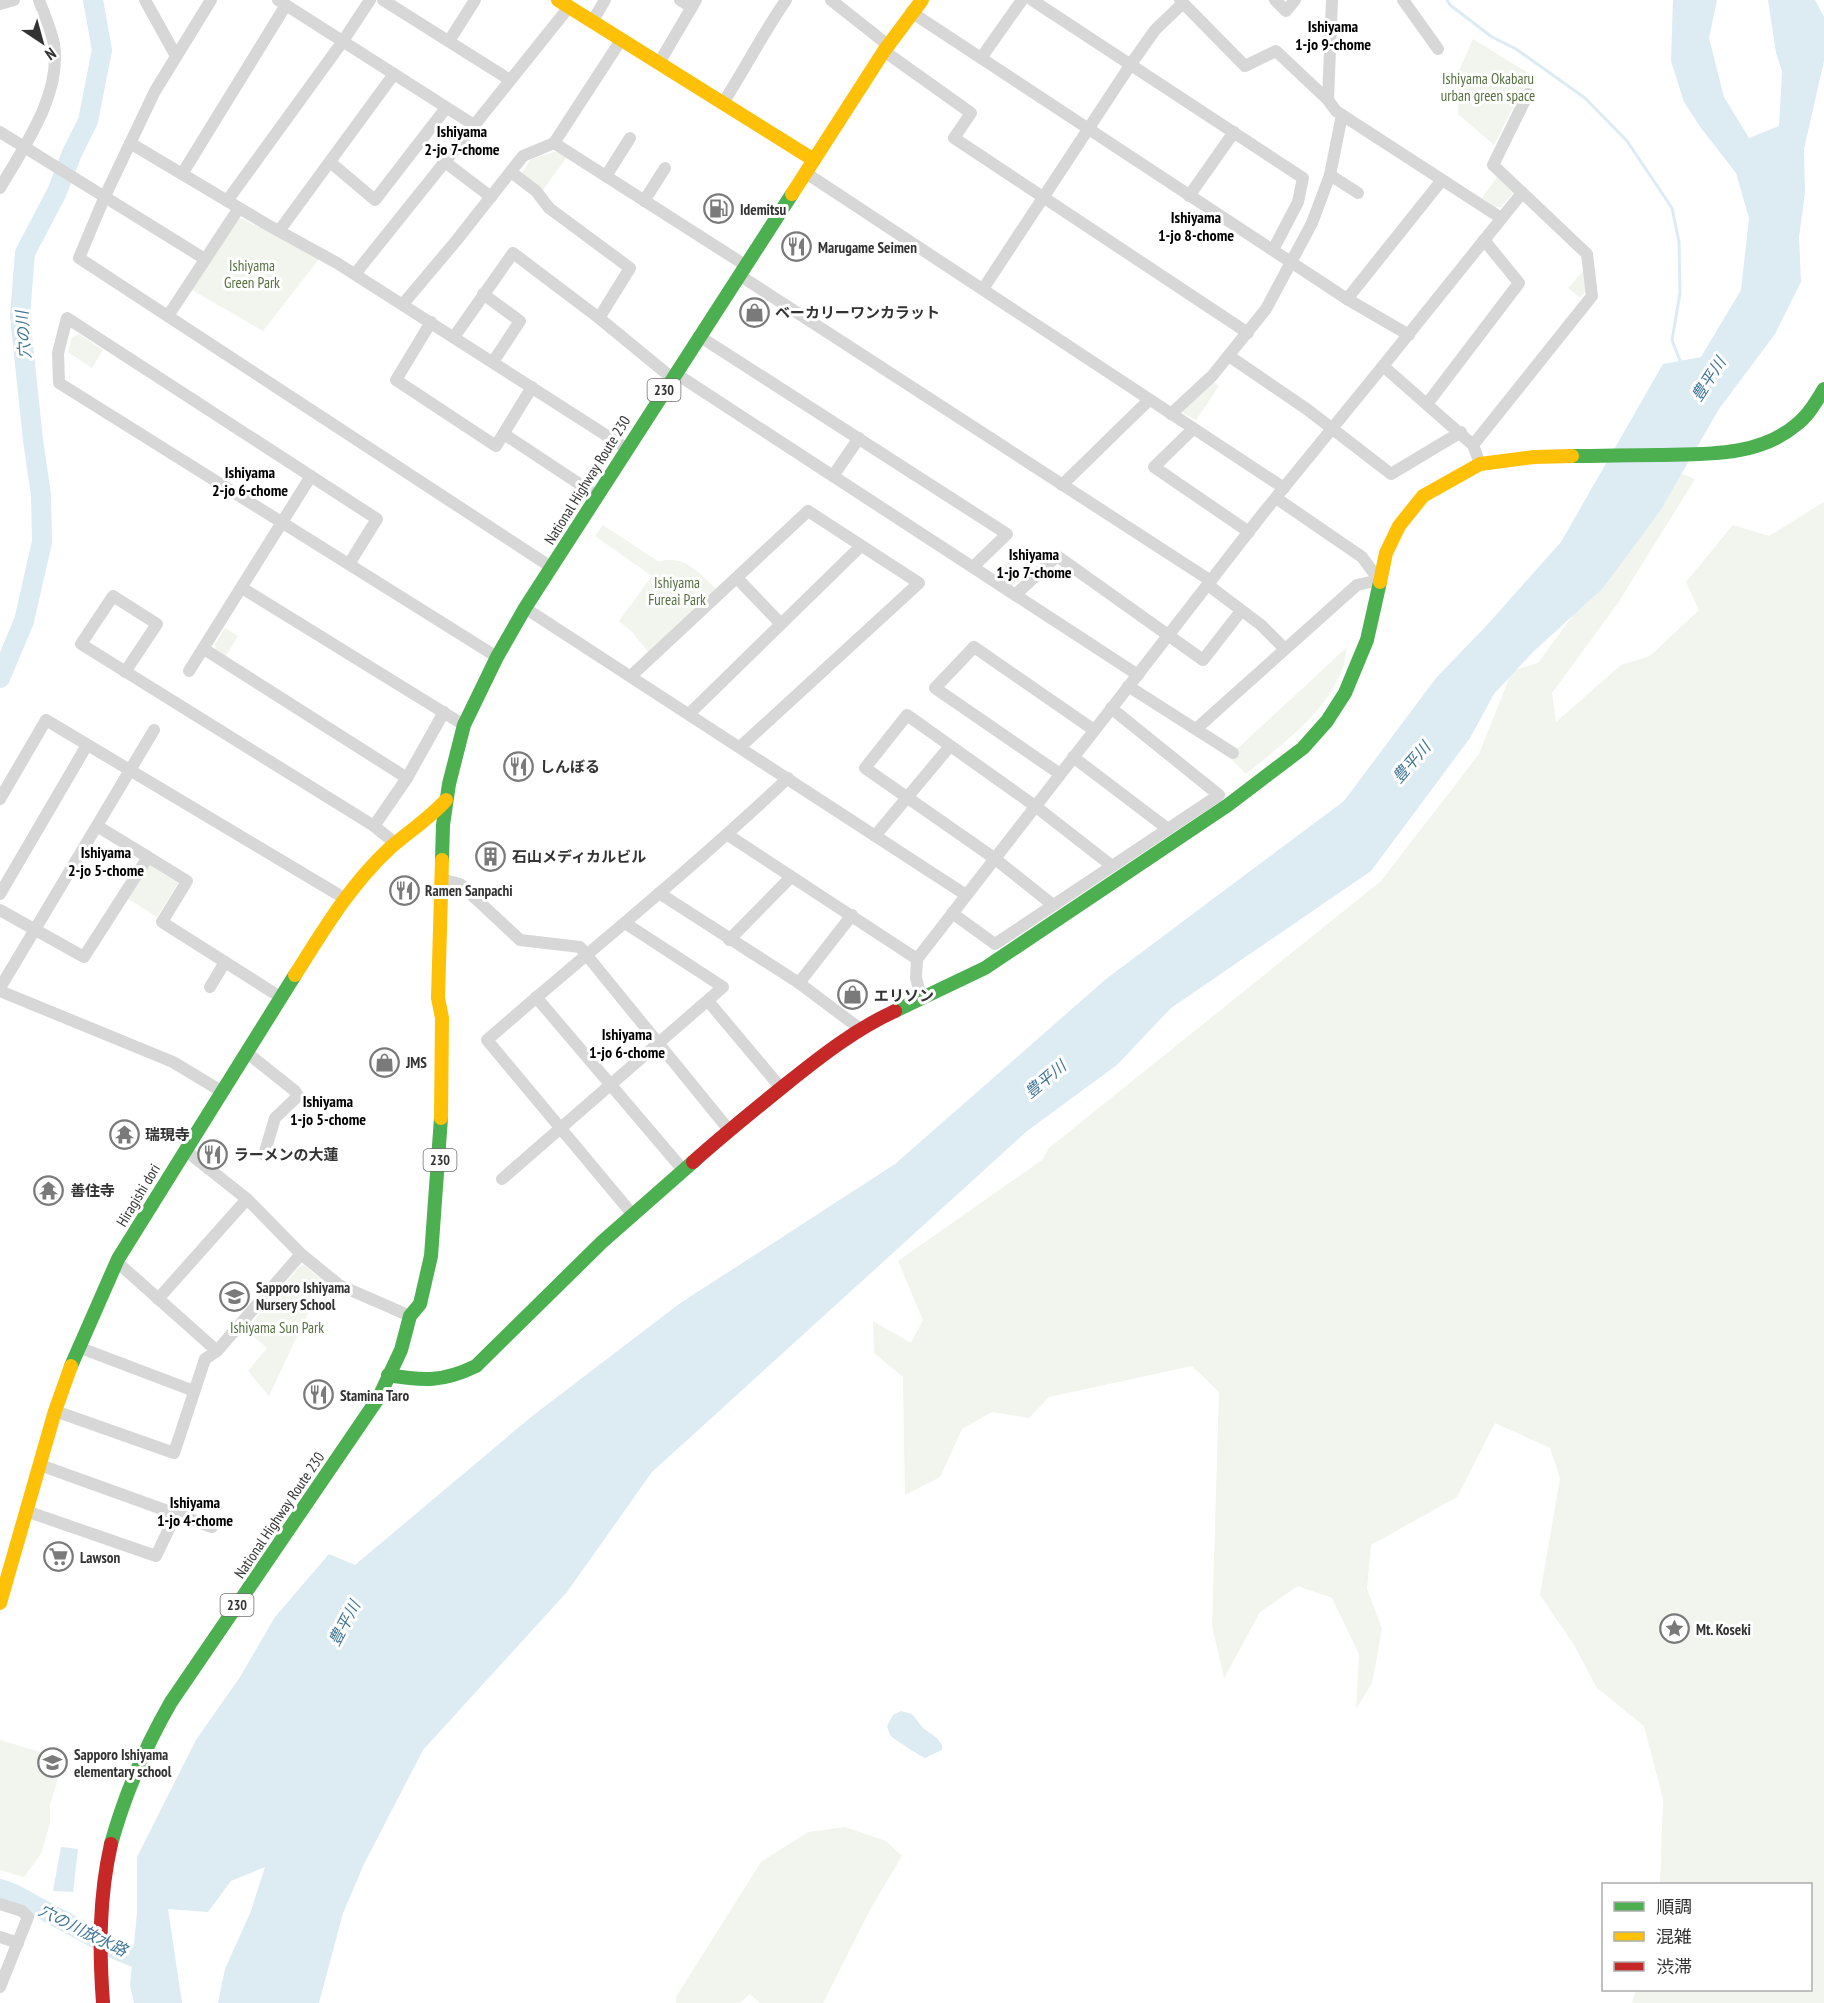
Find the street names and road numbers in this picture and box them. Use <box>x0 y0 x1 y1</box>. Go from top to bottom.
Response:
road number: 230 <box>648 379 680 401</box>
street label: National Highway Route 230 <box>540 412 634 548</box>
road number: 230 <box>424 1149 456 1171</box>
street label: Hiragishi dori <box>112 1160 164 1230</box>
street label: National Highway Route 230 <box>230 1448 328 1582</box>
road number: 230 <box>220 1594 254 1616</box>

